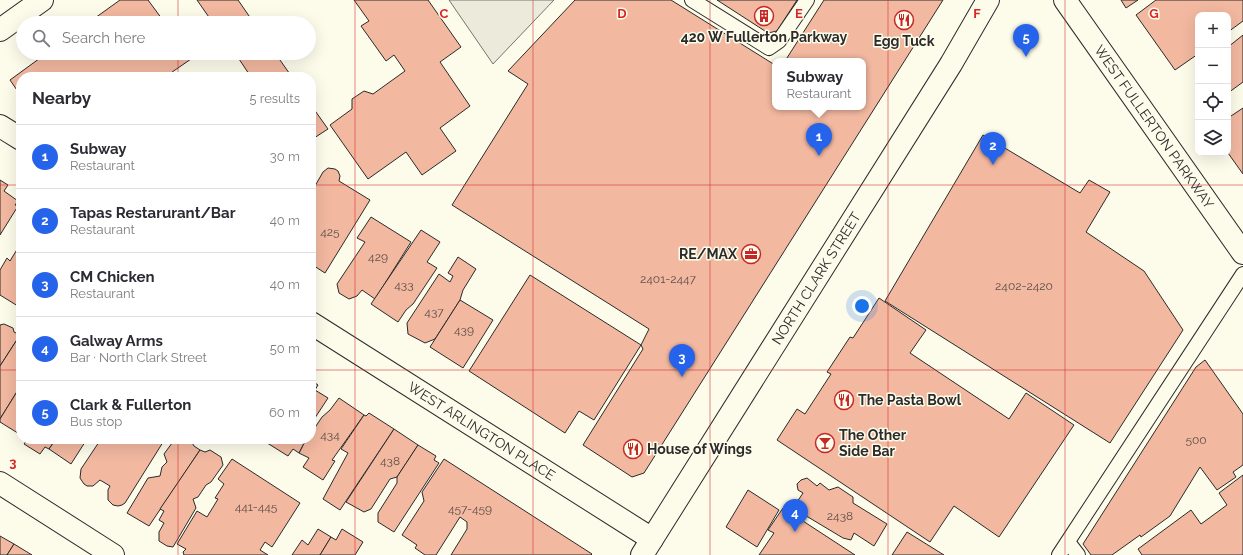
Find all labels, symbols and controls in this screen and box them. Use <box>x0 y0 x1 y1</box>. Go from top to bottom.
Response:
building icon: 420 W Fullerton Parkway <box>753 5 775 27</box>
text: C <box>440 6 449 21</box>
text: D <box>617 6 627 21</box>
text: E <box>795 6 803 21</box>
text: F <box>973 6 981 21</box>
text: G <box>1149 6 1159 21</box>
restaurant icon: Egg Tuck <box>893 9 915 31</box>
map controls <box>1195 12 1231 156</box>
button: + <box>1195 12 1231 48</box>
search box <box>16 16 316 60</box>
pin: 5 <box>1013 24 1039 57</box>
icon: search <box>30 27 52 49</box>
text: Search here <box>62 29 145 47</box>
place label: 420 W Fullerton Parkway <box>681 29 848 45</box>
place label: Egg Tuck <box>873 33 935 49</box>
street label: WEST FULLERTON PARKWAY <box>1091 42 1217 212</box>
button: − <box>1195 48 1231 84</box>
popup <box>772 58 866 110</box>
text: Subway <box>787 68 843 86</box>
button: locate <box>1195 84 1231 120</box>
text: Restaurant <box>787 86 851 101</box>
text: Nearby <box>32 88 91 108</box>
text: 5 results <box>249 91 300 106</box>
button: layers <box>1195 120 1231 156</box>
pin: 1 <box>806 123 832 156</box>
pin: 2 <box>980 132 1006 165</box>
text: Subway <box>70 140 127 158</box>
text: 1 <box>42 149 48 164</box>
text: 30 m <box>270 149 300 164</box>
text: Restaurant <box>70 158 135 173</box>
text: Tapas Restarurant/Bar <box>70 204 235 222</box>
street label: NORTH CLARK STREET <box>769 209 864 347</box>
text: 2 <box>41 213 49 228</box>
text: 40 m <box>270 213 300 228</box>
text: Restaurant <box>70 222 135 237</box>
house number: 425 <box>320 225 340 239</box>
office icon: RE/MAX <box>740 243 762 265</box>
place label: RE/MAX <box>679 246 738 262</box>
house number: 429 <box>368 250 388 264</box>
text: CM Chicken <box>70 268 155 286</box>
house number: 2401-2447 <box>640 272 697 286</box>
text: 3 <box>41 277 49 292</box>
text: 40 m <box>270 277 300 292</box>
house number: 433 <box>394 278 414 292</box>
house number: 2402-2420 <box>995 279 1053 293</box>
text: Restaurant <box>70 286 135 301</box>
your location <box>852 296 872 316</box>
house number: 437 <box>424 305 444 319</box>
house number: 439 <box>454 323 474 337</box>
text: Galway Arms <box>70 332 163 350</box>
text: 4 <box>41 341 49 356</box>
text: 50 m <box>270 341 300 356</box>
pin: 3 <box>669 344 695 377</box>
text: Bar · North Clark Street <box>70 350 207 365</box>
street label: WEST ARLINGTON PLACE <box>405 379 558 484</box>
restaurant icon: The Pasta Bowl <box>833 389 855 411</box>
place label: The Pasta Bowl <box>858 392 962 408</box>
text: Clark & Fullerton <box>70 396 191 414</box>
text: 5 <box>41 405 49 420</box>
text: 60 m <box>269 405 300 420</box>
text: Bus stop <box>70 414 122 429</box>
place label: The Other Side Bar <box>839 427 907 459</box>
house number: 434 <box>320 428 340 442</box>
bar icon: The Other Side Bar <box>814 432 836 454</box>
house number: 500 <box>1185 433 1207 447</box>
restaurant icon: House of Wings <box>622 438 644 460</box>
place label: House of Wings <box>647 441 752 457</box>
house number: 438 <box>380 454 400 468</box>
text: 3 <box>9 455 17 470</box>
pin: 4 <box>782 499 808 532</box>
house number: 441-445 <box>235 500 278 514</box>
house number: 457-459 <box>448 502 492 516</box>
house number: 2438 <box>827 509 853 523</box>

